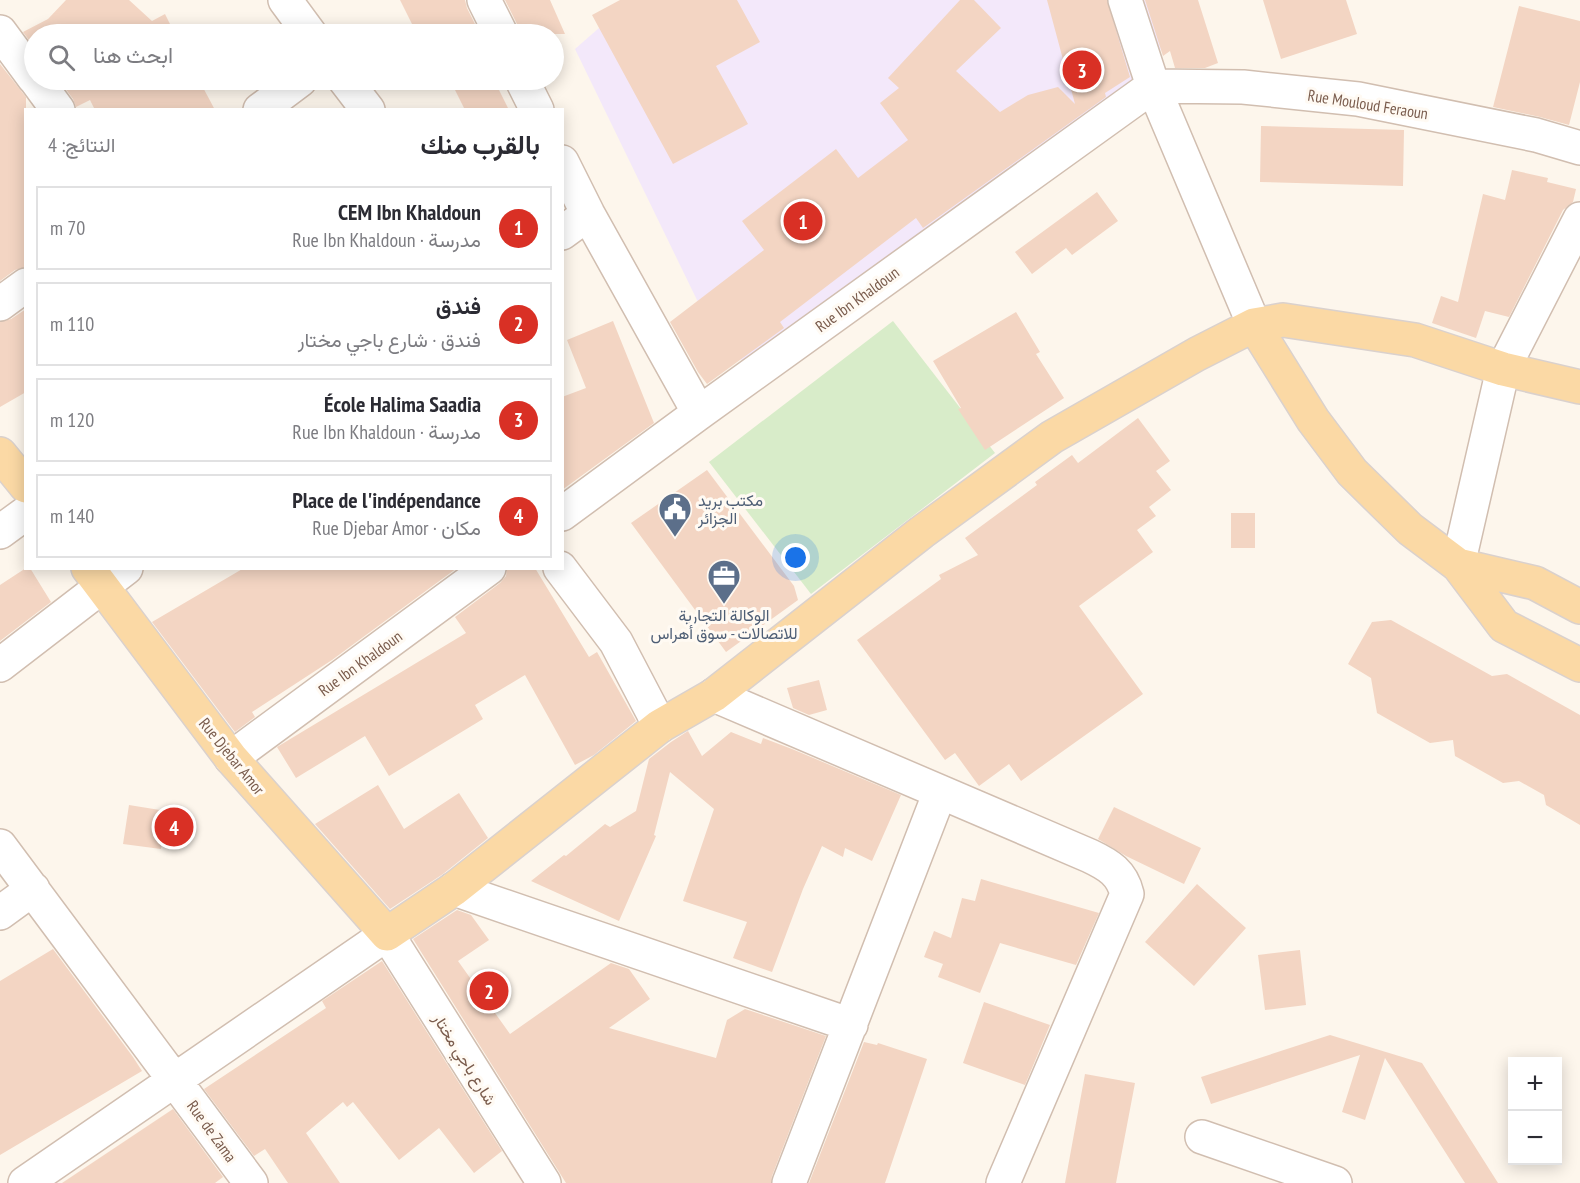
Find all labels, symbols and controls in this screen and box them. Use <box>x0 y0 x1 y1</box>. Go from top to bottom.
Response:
search box <box>24 24 564 90</box>
icon: search <box>45 41 78 74</box>
text: ابحث هنا <box>93 41 173 69</box>
pin: 3 <box>1062 48 1102 92</box>
street label: Rue Mouloud Feraoun <box>1306 85 1430 123</box>
text: بالقرب منك <box>421 128 540 161</box>
text: النتائج: 4 <box>48 132 115 158</box>
text: CEM Ibn Khaldoun <box>338 198 481 226</box>
pin: 1 <box>784 198 822 244</box>
text: 70 m <box>50 215 85 241</box>
text: 1 <box>514 215 523 241</box>
text: مدرسة · Rue Ibn Khaldoun <box>292 227 481 253</box>
street label: Rue Ibn Khaldoun <box>811 262 903 336</box>
text: فندق <box>436 292 481 320</box>
text: 110 m <box>50 311 94 337</box>
text: 2 <box>514 311 523 337</box>
text: فندق · شارع باجي مختار <box>298 327 481 353</box>
text: École Halima Saadia <box>324 390 481 418</box>
text: 120 m <box>50 407 94 433</box>
text: 3 <box>514 407 523 433</box>
text: مدرسة · Rue Ibn Khaldoun <box>292 419 481 445</box>
text: Place de l'indépendance <box>292 486 481 514</box>
place label: مكتب بريد الجزائر <box>697 490 763 529</box>
public building icon: مكتب بريد الجزائر <box>657 491 693 538</box>
text: 140 m <box>50 503 94 529</box>
text: 4 <box>514 503 523 529</box>
text: مكان · Rue Djebar Amor <box>312 515 481 541</box>
your location <box>781 543 810 572</box>
office icon: الوكالة التجارية للاتصالات - سوق أهراس <box>706 558 742 605</box>
place label: الوكالة التجارية للاتصالات - سوق أهراس <box>650 605 798 644</box>
street label: Rue Ibn Khaldoun <box>314 626 406 700</box>
street label: Rue Djebar Amor <box>195 714 269 799</box>
pin: 4 <box>154 804 194 850</box>
pin: 2 <box>470 968 508 1014</box>
street label: شارع باجي مختار <box>425 1009 501 1111</box>
map controls <box>1508 1057 1562 1165</box>
button: + <box>1508 1057 1562 1111</box>
street label: Rue de Zama <box>183 1096 241 1166</box>
button: − <box>1508 1111 1562 1165</box>

